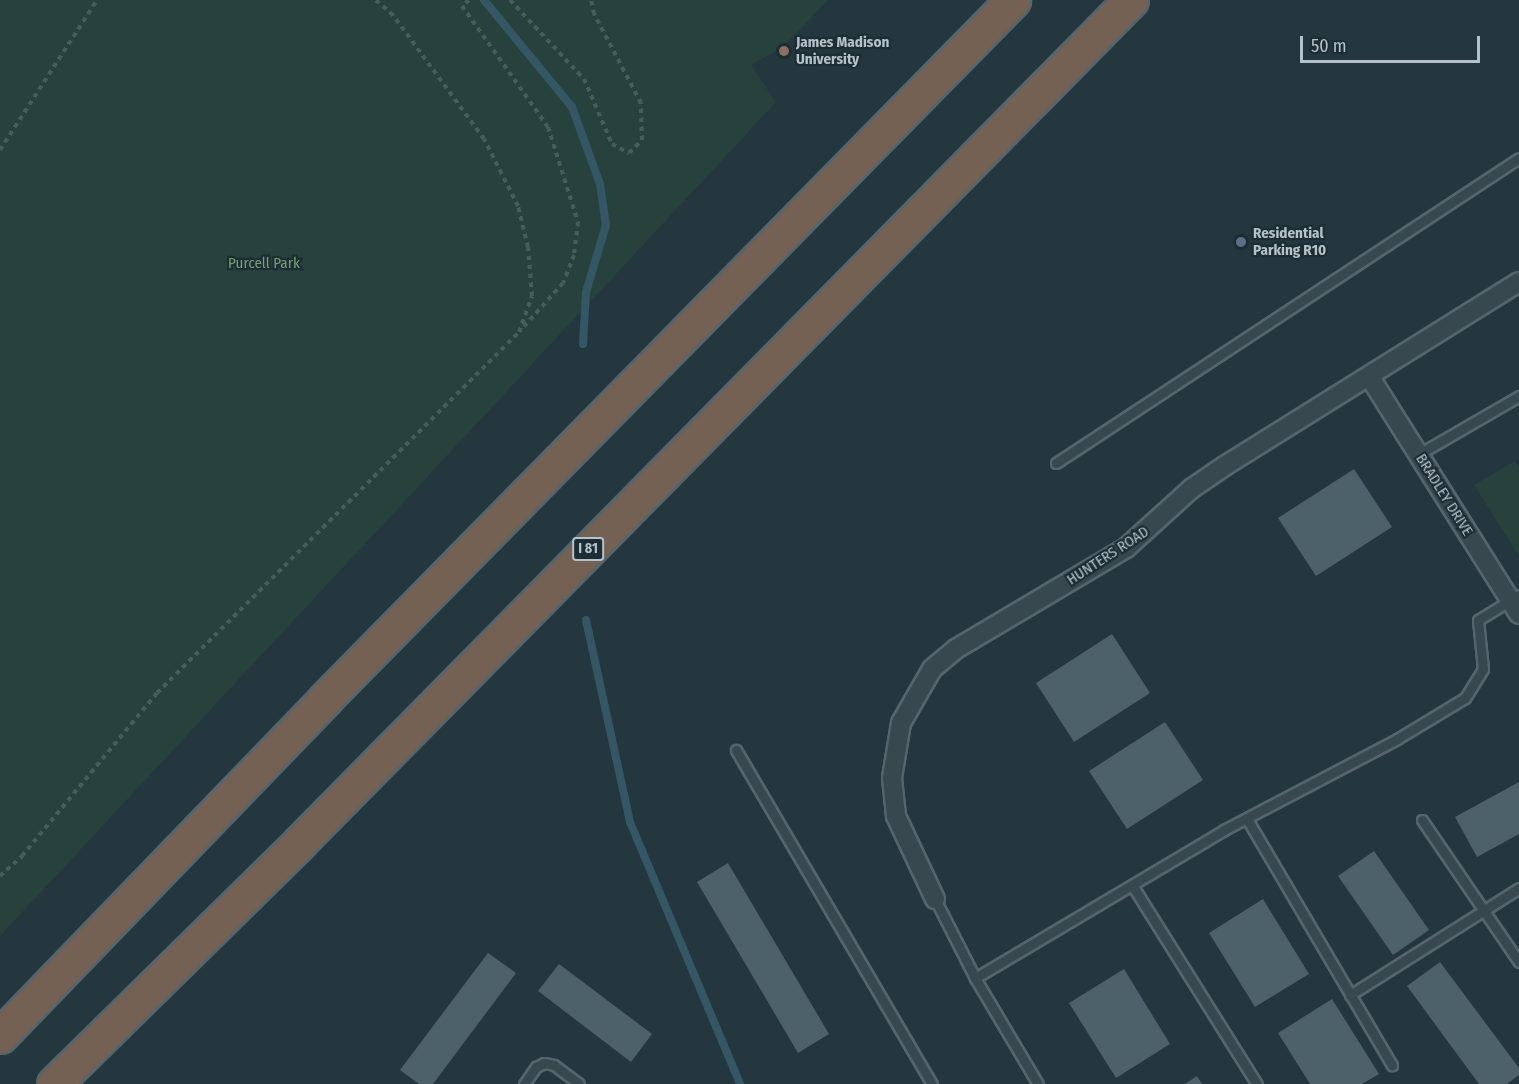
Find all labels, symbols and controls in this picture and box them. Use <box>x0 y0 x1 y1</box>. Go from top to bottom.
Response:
scale bar <box>1303 24 1483 62</box>
place label: James Madison University <box>796 33 889 68</box>
text: 50 m <box>1311 35 1347 57</box>
marker: James Madison University <box>777 44 791 58</box>
place label: Residential Parking R10 <box>1253 224 1326 259</box>
marker: Residential Parking R10 <box>1234 235 1248 249</box>
park label: Purcell Park <box>228 255 300 273</box>
street label: BRADLEY DRIVE <box>1412 451 1476 539</box>
street label: HUNTERS ROAD <box>1064 523 1152 589</box>
road number: I 81 <box>572 538 604 560</box>

